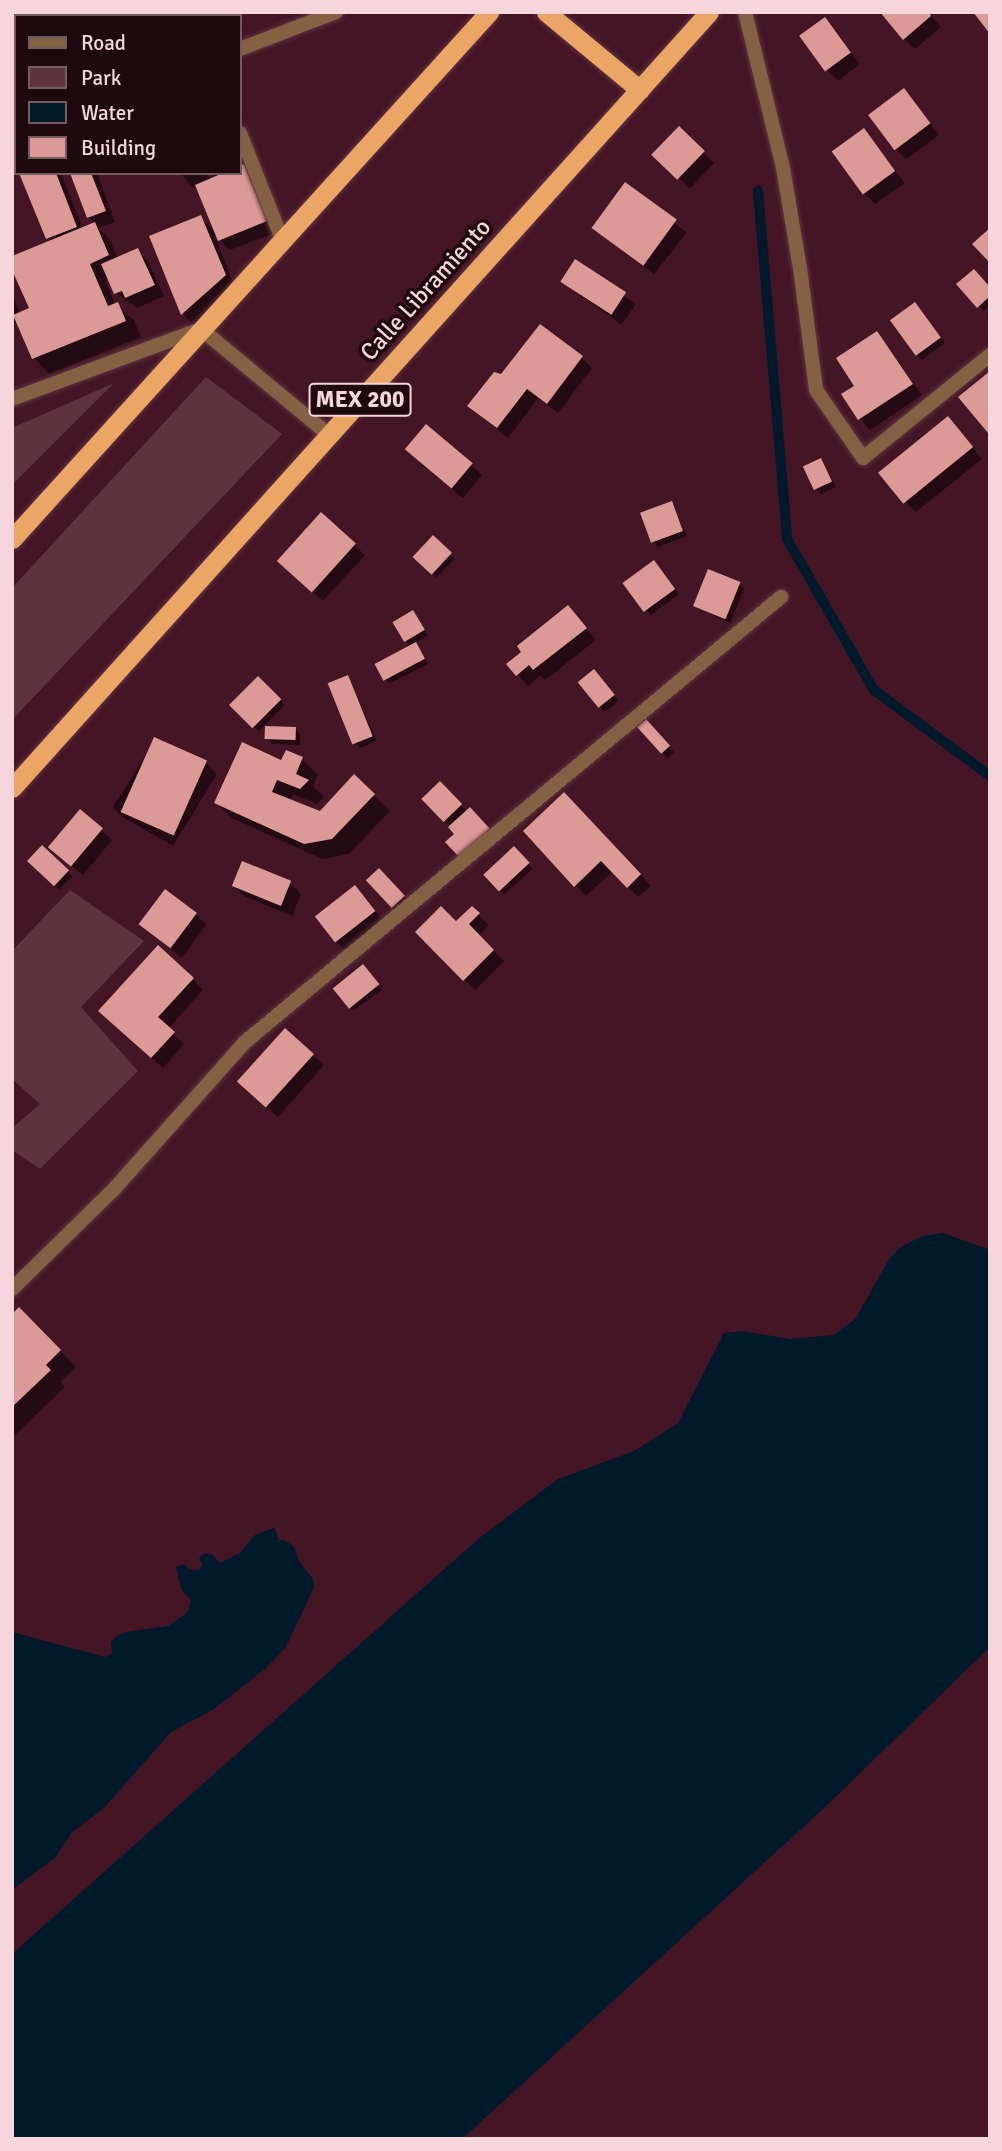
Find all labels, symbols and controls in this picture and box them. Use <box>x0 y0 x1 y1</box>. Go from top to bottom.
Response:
legend <box>14 14 242 175</box>
text: Road <box>81 30 126 56</box>
text: Park <box>81 65 121 91</box>
text: Water <box>81 100 134 126</box>
text: Building <box>81 135 156 161</box>
street label: Calle Libramiento <box>355 213 497 367</box>
road number: MEX 200 <box>308 380 412 420</box>

